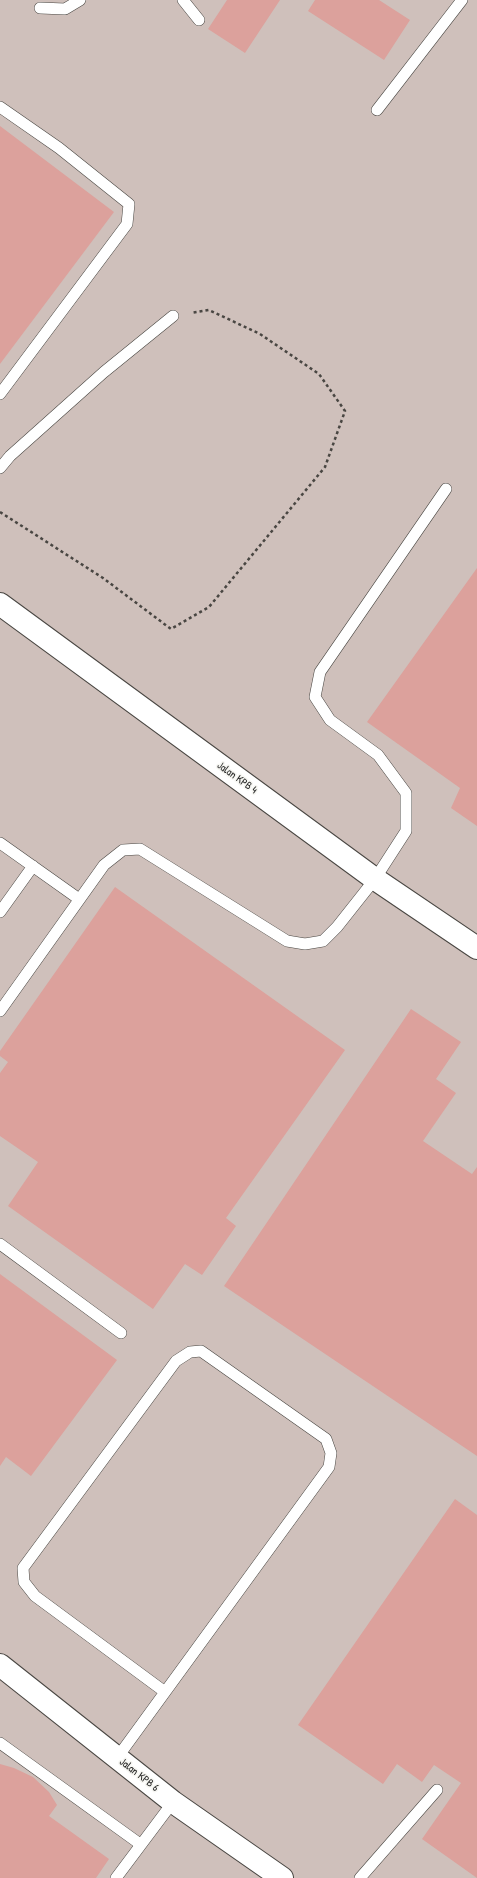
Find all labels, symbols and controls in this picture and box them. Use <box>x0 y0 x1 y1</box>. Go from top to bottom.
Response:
street label: Jalan KPB 4 <box>214 759 260 797</box>
street label: Jalan KPB 6 <box>117 1755 161 1795</box>

